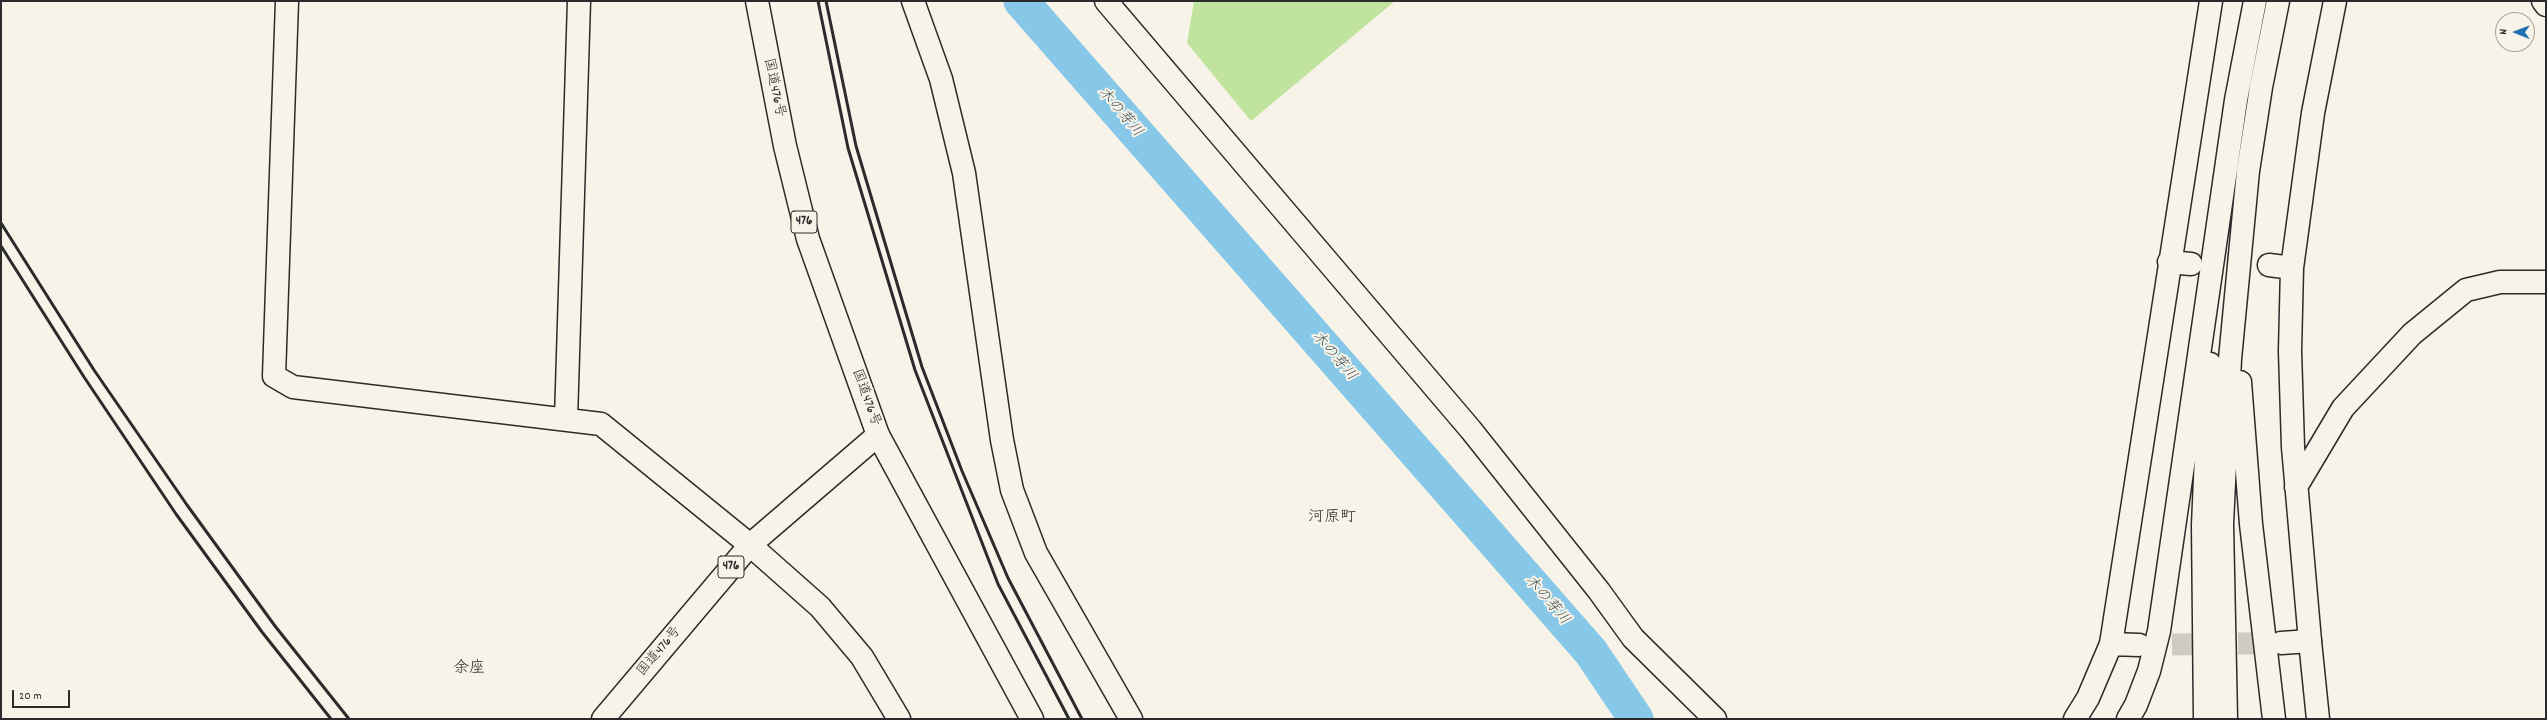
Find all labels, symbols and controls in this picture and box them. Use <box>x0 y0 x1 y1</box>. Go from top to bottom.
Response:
north arrow <box>2495 12 2535 52</box>
text: N <box>2496 29 2512 35</box>
street label: 国道476号 <box>759 57 787 119</box>
water label: 木の芽川 <box>1093 84 1145 142</box>
road number: 476 <box>791 211 817 233</box>
water label: 木の芽川 <box>1307 328 1359 386</box>
street label: 国道476号 <box>847 367 883 429</box>
district label: 河原町 <box>1308 509 1356 529</box>
road number: 476 <box>718 556 744 578</box>
water label: 木の芽川 <box>1520 572 1572 630</box>
street label: 国道476号 <box>634 624 686 680</box>
district label: 余座 <box>453 660 485 680</box>
scale bar <box>14 682 72 708</box>
text: 20 m <box>19 688 42 705</box>

